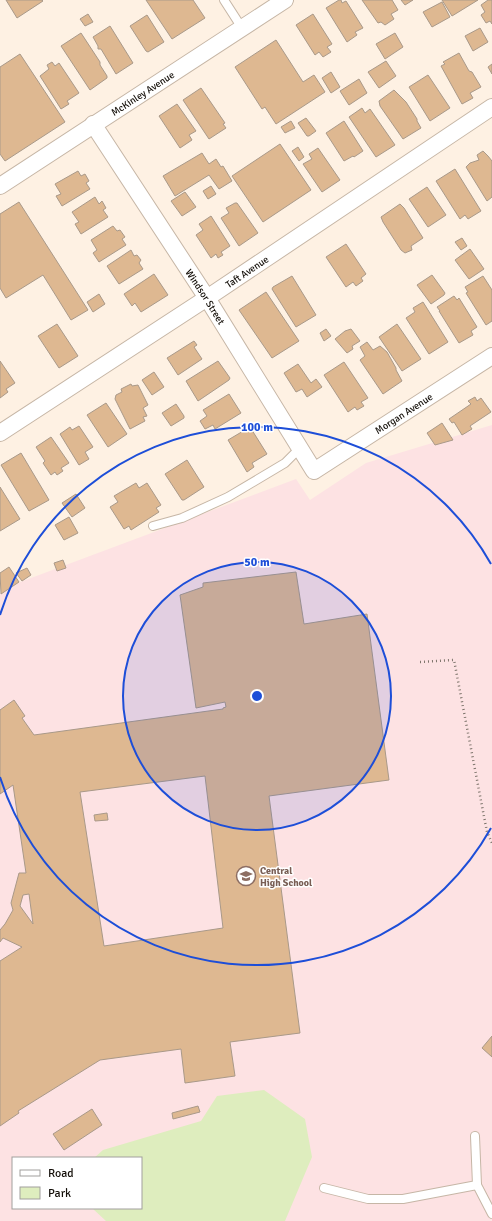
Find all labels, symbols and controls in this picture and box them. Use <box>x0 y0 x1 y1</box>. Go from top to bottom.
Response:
street label: McKinley Avenue <box>109 69 177 119</box>
street label: Taft Avenue <box>223 253 271 291</box>
street label: Windsor Street <box>183 267 227 327</box>
street label: Morgan Avenue <box>373 391 435 437</box>
text: 100 m <box>241 420 273 435</box>
text: 50 m <box>244 555 270 570</box>
centre of rings <box>250 689 264 703</box>
school or university icon: Central High School <box>235 865 257 887</box>
place label: Central High School <box>260 865 312 889</box>
legend <box>12 1157 142 1209</box>
text: Road <box>48 1166 74 1181</box>
text: Park <box>48 1186 71 1201</box>

